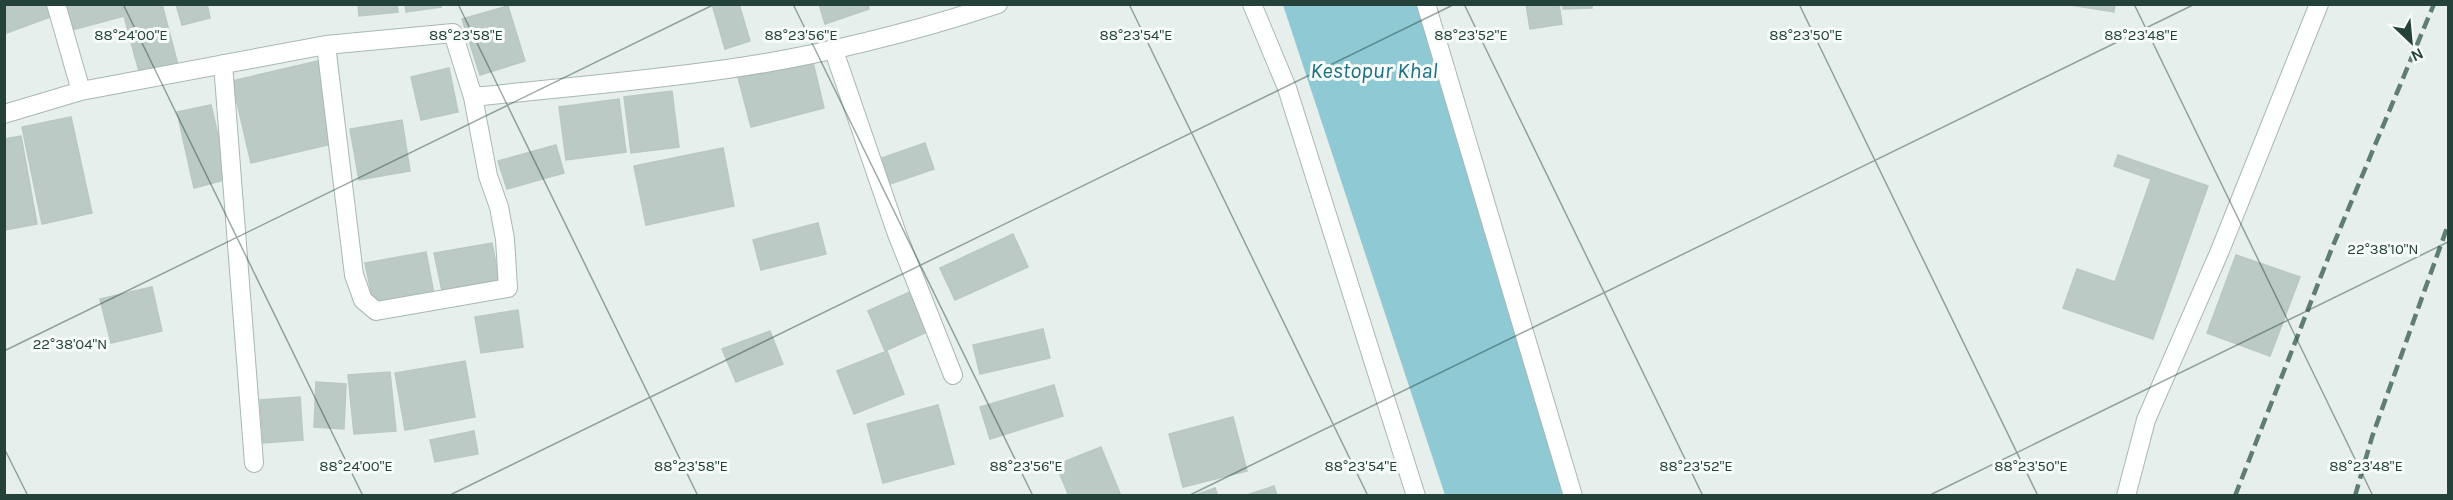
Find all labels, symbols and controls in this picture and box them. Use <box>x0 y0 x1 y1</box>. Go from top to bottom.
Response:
north arrow <box>2381 12 2441 72</box>
text: 88°24'00"E <box>94 26 168 44</box>
text: 88°23'58"E <box>429 26 503 44</box>
text: 88°23'56"E <box>764 26 838 44</box>
text: 88°23'54"E <box>1100 26 1172 44</box>
text: 88°23'52"E <box>1434 26 1508 44</box>
text: 88°23'50"E <box>1769 26 1843 44</box>
text: 88°23'48"E <box>2104 26 2178 44</box>
text: N <box>2408 44 2427 66</box>
water label: Kestopur Khal <box>1310 58 1438 84</box>
text: 22°38'10"N <box>2347 240 2419 258</box>
text: 22°38'04"N <box>33 335 107 353</box>
text: 88°24'00"E <box>319 457 393 475</box>
text: 88°23'58"E <box>654 457 728 475</box>
text: 88°23'56"E <box>989 457 1063 475</box>
text: 88°23'54"E <box>1325 457 1397 475</box>
text: 88°23'52"E <box>1659 457 1733 475</box>
text: 88°23'50"E <box>1994 457 2068 475</box>
text: 88°23'48"E <box>2329 457 2403 475</box>

